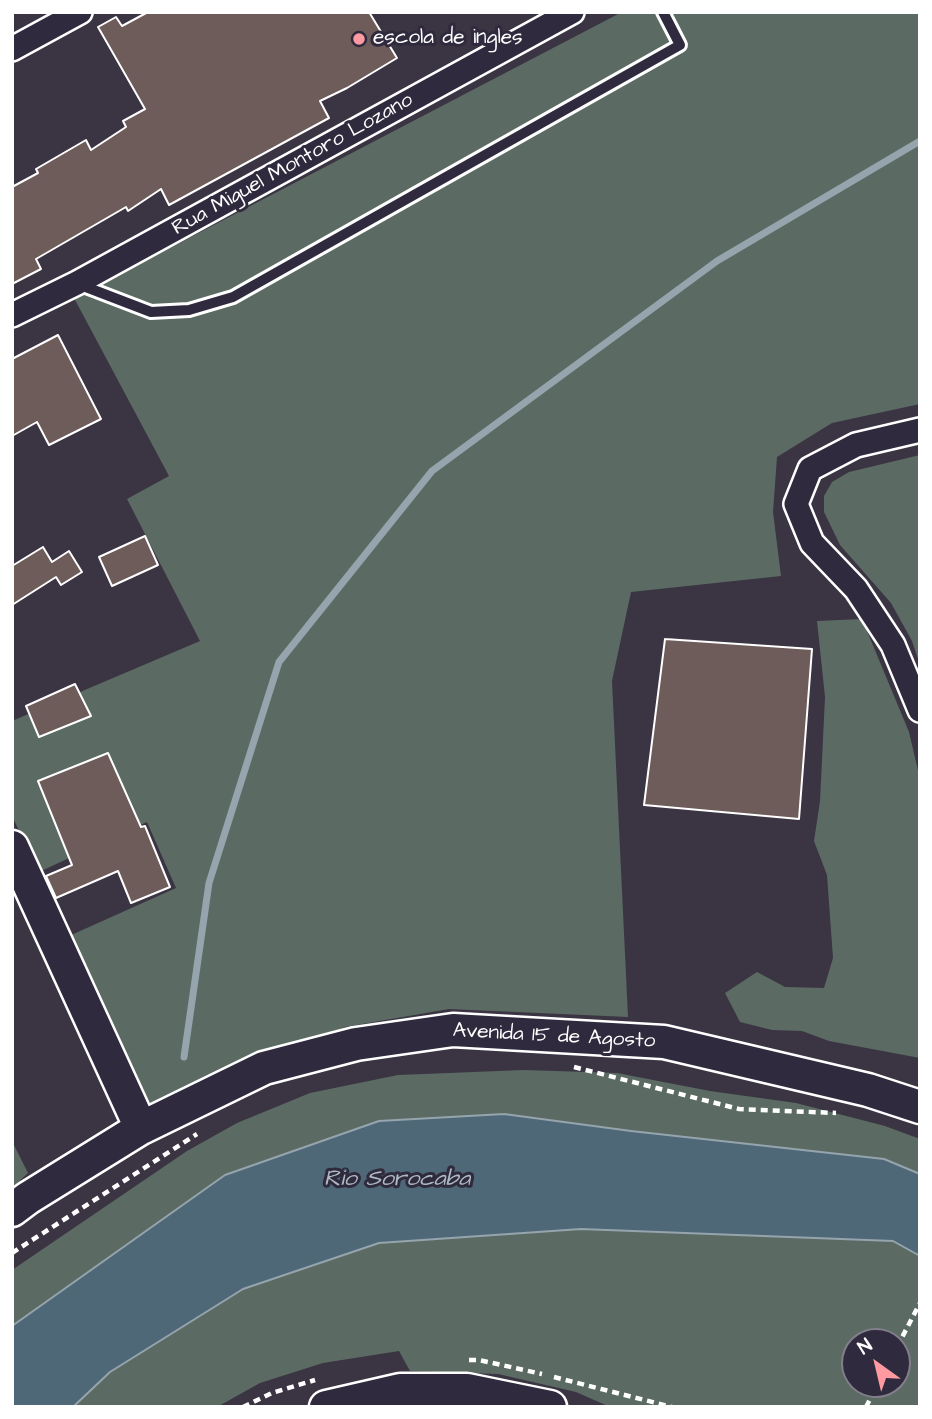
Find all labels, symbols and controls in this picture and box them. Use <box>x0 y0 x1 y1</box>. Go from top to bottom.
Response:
place label: escola de ingles <box>373 26 523 52</box>
marker: escola de ingles <box>351 31 367 47</box>
street label: Rua Miguel Montoro Lozano <box>168 88 418 242</box>
street label: Avenida 15 de Agosto <box>452 1019 656 1055</box>
water label: Rio Sorocaba <box>324 1166 470 1194</box>
north arrow <box>841 1328 911 1398</box>
text: N <box>853 1332 878 1361</box>

